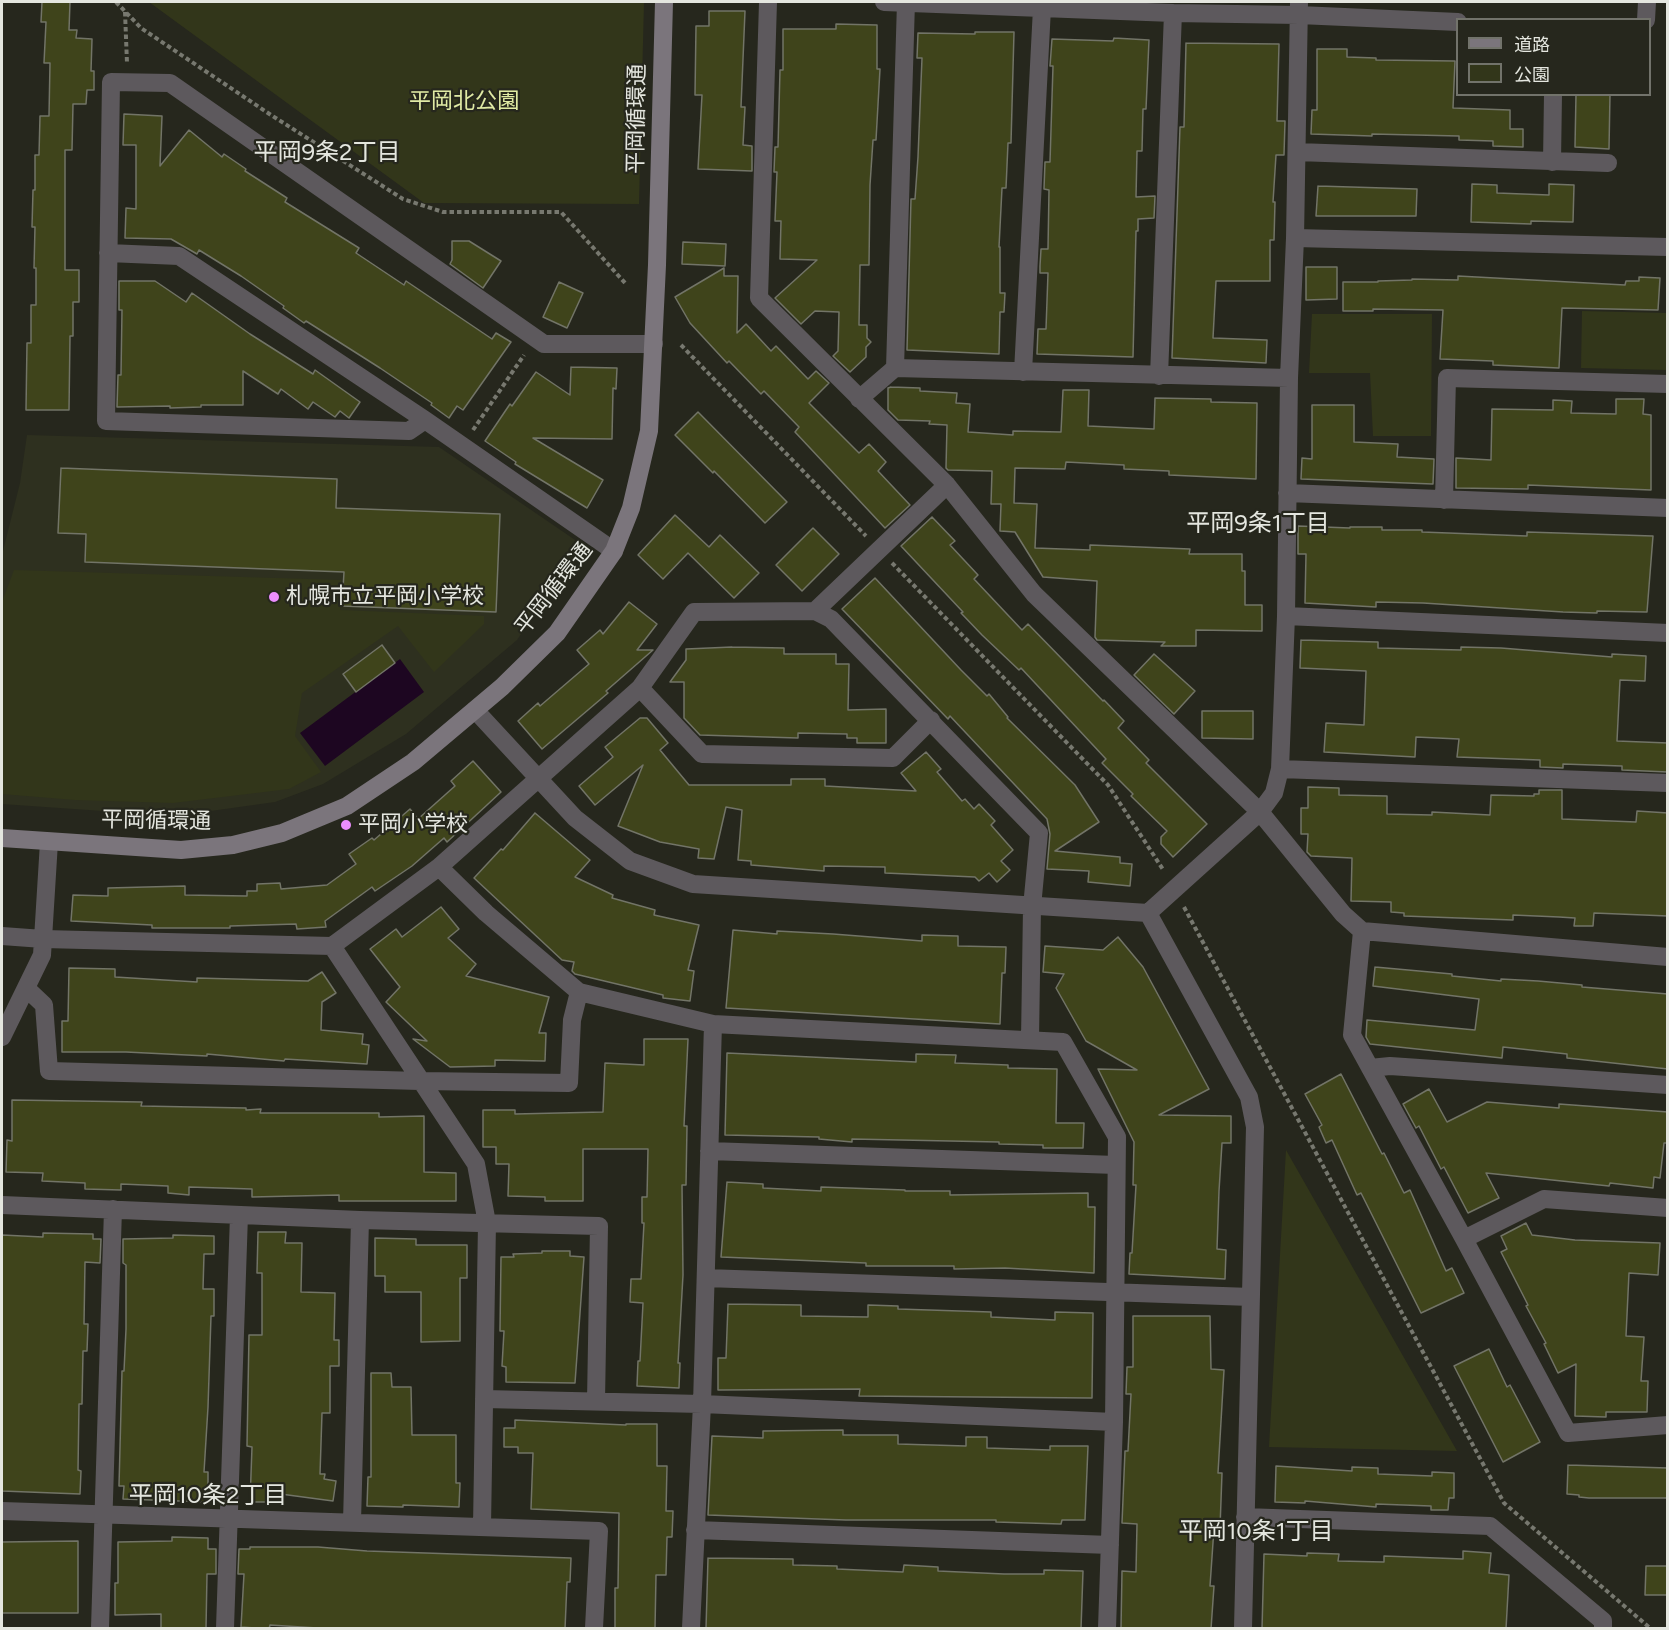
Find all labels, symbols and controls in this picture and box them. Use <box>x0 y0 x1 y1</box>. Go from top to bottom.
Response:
legend <box>1456 18 1651 96</box>
text: 道路 <box>1514 34 1550 56</box>
street label: 平岡循環通 <box>623 64 651 174</box>
text: 公園 <box>1514 64 1550 86</box>
park label: 平岡北公園 <box>409 89 519 115</box>
district label: 平岡9条2丁目 <box>254 139 400 167</box>
district label: 平岡9条1丁目 <box>1186 510 1330 538</box>
street label: 平岡循環通 <box>510 538 598 640</box>
place label: 札幌市立平岡小学校 <box>286 584 484 610</box>
marker: 札幌市立平岡小学校 <box>267 590 281 604</box>
street label: 平岡循環通 <box>101 807 211 835</box>
place label: 平岡小学校 <box>358 812 468 838</box>
marker: 平岡小学校 <box>339 818 353 832</box>
district label: 平岡10条2丁目 <box>129 1482 287 1510</box>
district label: 平岡10条1丁目 <box>1178 1518 1334 1546</box>

